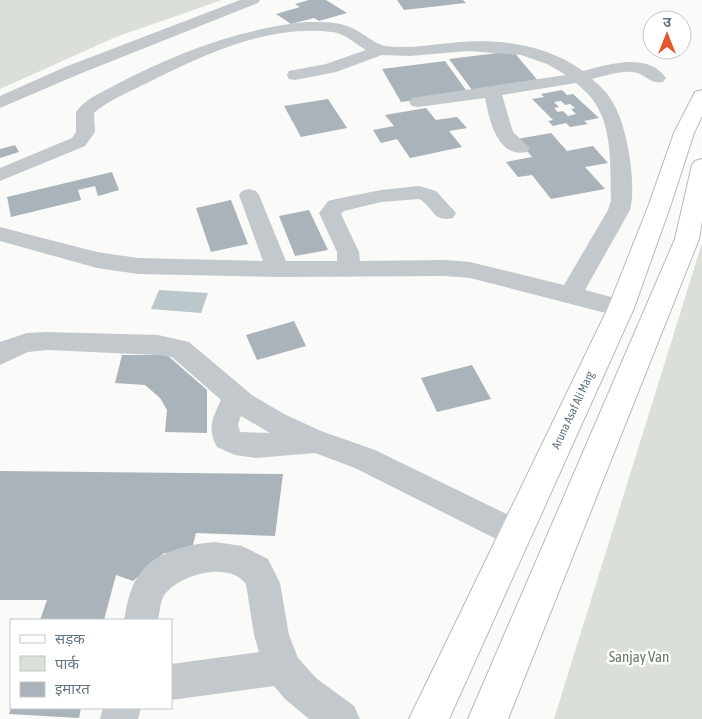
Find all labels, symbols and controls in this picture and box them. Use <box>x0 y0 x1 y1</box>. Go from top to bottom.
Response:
north arrow <box>642 10 692 60</box>
text: उ <box>663 14 672 30</box>
street label: Aruna Asaf Ali Marg <box>549 368 598 451</box>
legend <box>10 619 172 709</box>
text: सड़क <box>55 630 85 647</box>
park label: Sanjay Van <box>609 648 669 665</box>
text: पार्क <box>55 655 79 672</box>
text: इमारत <box>55 680 90 697</box>

